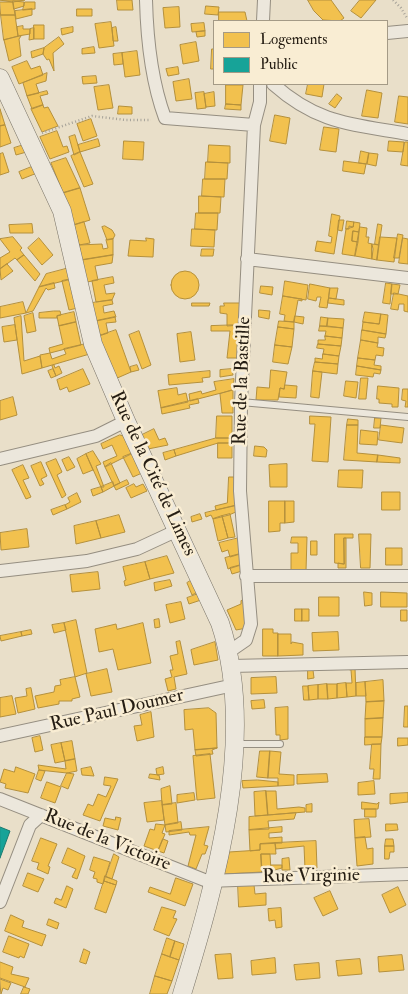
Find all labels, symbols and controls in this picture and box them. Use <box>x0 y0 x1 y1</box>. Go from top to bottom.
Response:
legend <box>213 20 388 85</box>
text: Logements <box>260 30 327 49</box>
text: Public <box>260 55 298 74</box>
street label: Rue de la Bastille <box>229 316 257 446</box>
street label: Rue de la Cité de Limes <box>104 388 200 560</box>
street label: Rue Paul Doumer <box>48 685 186 737</box>
street label: Rue de la Victoire <box>40 805 174 877</box>
street label: Rue Virginie <box>262 865 360 889</box>

